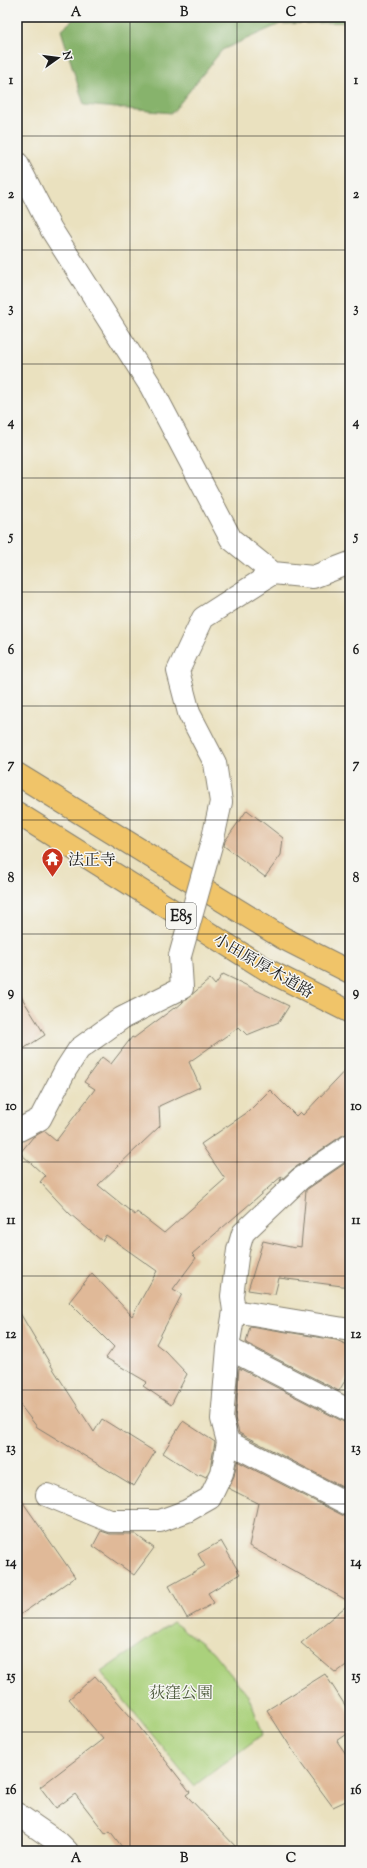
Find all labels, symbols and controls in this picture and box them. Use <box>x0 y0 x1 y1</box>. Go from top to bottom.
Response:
text: A <box>71 4 82 22</box>
text: B <box>180 4 189 22</box>
text: C <box>286 4 296 22</box>
north arrow <box>38 38 78 78</box>
text: N <box>58 49 76 62</box>
text: 1 <box>9 72 14 90</box>
text: 1 <box>354 72 359 90</box>
text: 2 <box>8 186 15 204</box>
text: 2 <box>353 186 360 204</box>
text: 3 <box>8 300 14 318</box>
text: 3 <box>353 300 359 318</box>
text: 4 <box>7 414 15 432</box>
text: 4 <box>352 414 360 432</box>
text: 5 <box>8 528 14 546</box>
text: 5 <box>353 528 359 546</box>
text: 6 <box>8 642 15 660</box>
text: 6 <box>353 642 360 660</box>
text: 7 <box>8 756 15 774</box>
text: 7 <box>353 756 360 774</box>
temple icon: 法正寺 <box>40 846 66 879</box>
place label: 法正寺 <box>68 850 116 873</box>
text: 8 <box>8 870 15 888</box>
text: 8 <box>353 870 360 888</box>
road number: E85 <box>166 903 196 929</box>
street label: 小田原厚木道路 <box>208 929 317 1005</box>
text: 9 <box>8 984 15 1002</box>
text: 9 <box>353 984 360 1002</box>
text: 10 <box>5 1098 17 1116</box>
text: 10 <box>350 1098 362 1116</box>
text: 11 <box>7 1212 16 1230</box>
text: 11 <box>352 1212 361 1230</box>
text: 12 <box>6 1326 17 1344</box>
text: 12 <box>351 1326 362 1344</box>
text: 13 <box>6 1440 16 1458</box>
text: 13 <box>351 1440 361 1458</box>
text: 14 <box>6 1554 17 1572</box>
text: 14 <box>351 1554 362 1572</box>
text: 15 <box>7 1668 16 1686</box>
text: 15 <box>352 1668 361 1686</box>
park label: 荻窪公園 <box>149 1683 213 1706</box>
text: 16 <box>6 1782 17 1800</box>
text: 16 <box>351 1782 362 1800</box>
text: A <box>71 1850 82 1868</box>
text: B <box>180 1850 189 1868</box>
text: C <box>286 1850 296 1868</box>

